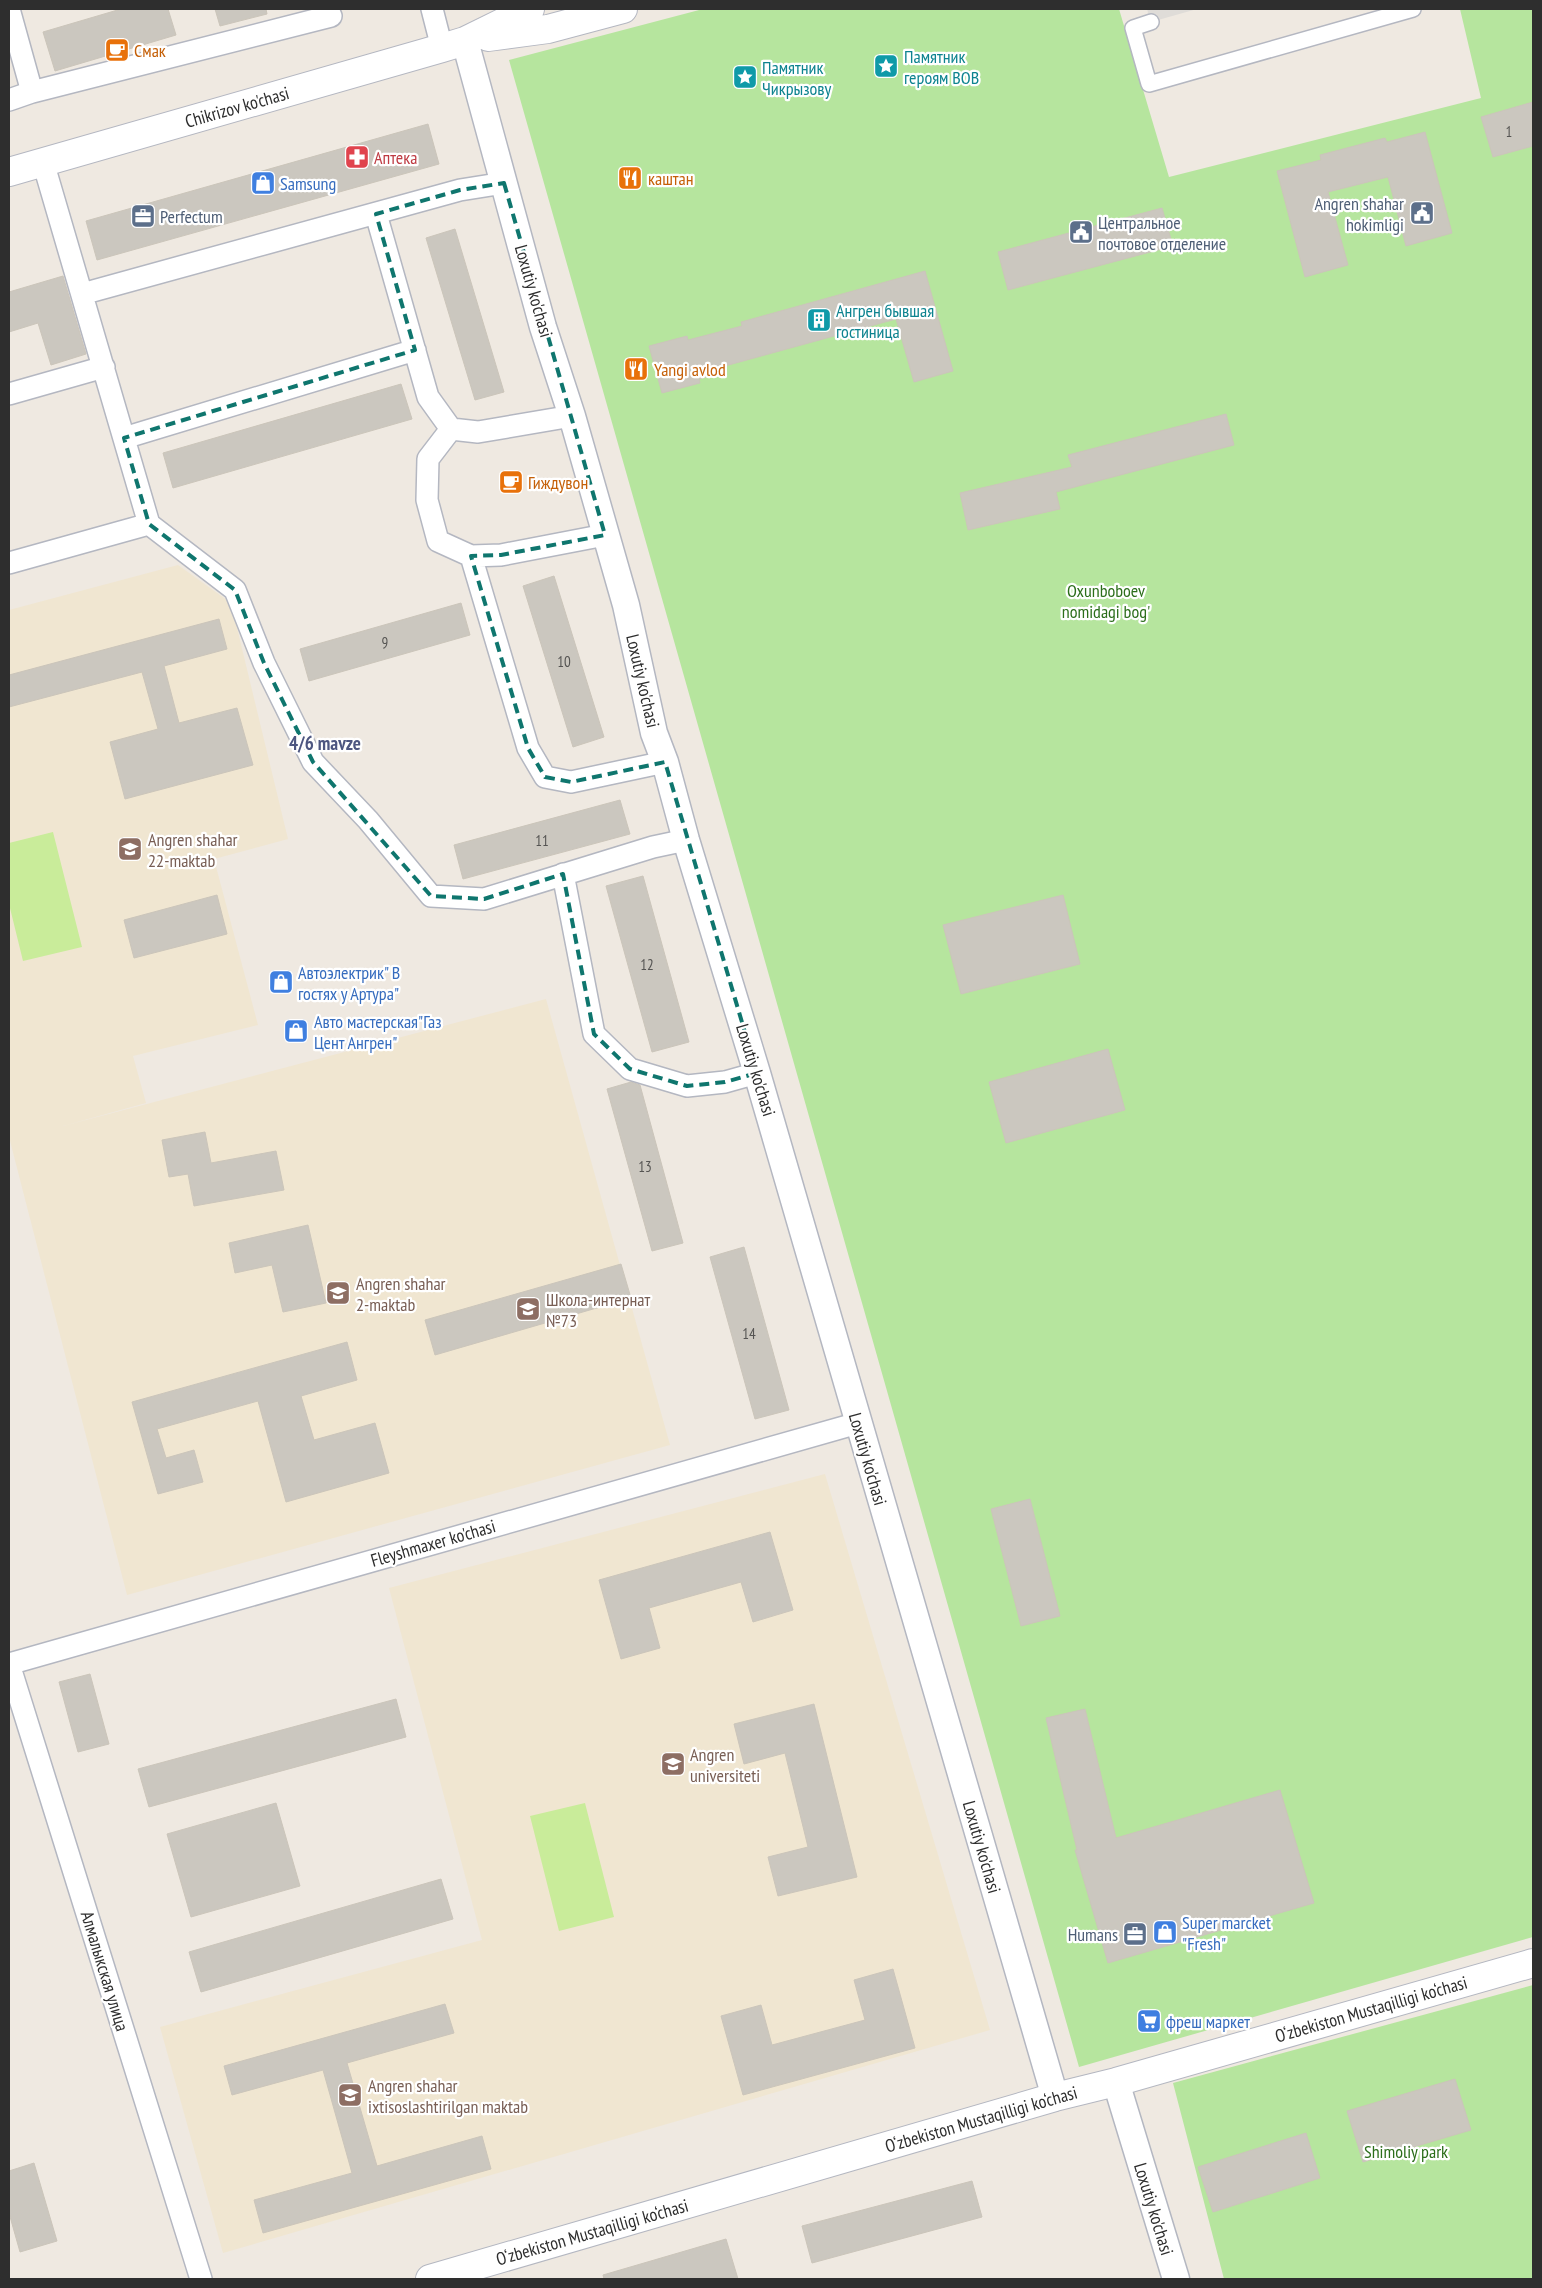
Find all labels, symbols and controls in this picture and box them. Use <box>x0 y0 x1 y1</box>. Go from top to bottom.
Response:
cafe icon: Смак <box>104 37 130 63</box>
place label: Смак <box>134 39 166 62</box>
place label: Памятник героям ВОВ <box>904 45 979 89</box>
place icon: Памятник героям ВОВ <box>873 53 899 79</box>
place label: Памятник Чикрызову <box>762 56 831 100</box>
place icon: Памятник Чикрызову <box>732 64 758 90</box>
street label: Chikrizov ko'chasi <box>182 81 292 133</box>
house number: 1 <box>1506 122 1512 141</box>
pharmacy icon: Аптека <box>344 144 370 170</box>
place label: Аптека <box>374 146 417 169</box>
restaurant icon: каштан <box>617 165 643 191</box>
place label: каштан <box>648 167 694 190</box>
shop icon: Samsung <box>250 170 276 196</box>
place label: Samsung <box>280 172 336 195</box>
place label: Angren shahar hokimligi <box>1314 192 1404 236</box>
public building icon: Angren shahar hokimligi <box>1409 200 1435 226</box>
office icon: Perfectum <box>130 203 156 229</box>
place label: Perfectum <box>160 205 223 228</box>
place label: Центральное почтовое отделение <box>1098 211 1226 255</box>
public building icon: Центральное почтовое отделение <box>1068 219 1094 245</box>
street label: Loxutiy ko'chasi <box>510 242 558 340</box>
place label: Ангрен бывшая гостиница <box>836 299 934 343</box>
building icon: Ангрен бывшая гостиница <box>806 307 832 333</box>
restaurant icon: Yangi avlod <box>623 356 649 382</box>
place label: Yangi avlod <box>654 358 726 381</box>
cafe icon: Гиждувон <box>498 469 524 495</box>
place label: Гиждувон <box>528 471 588 494</box>
park label: Oxunboboev nomidagi bog' <box>1062 579 1150 623</box>
street label: Loxutiy ko'chasi <box>621 632 665 730</box>
house number: 9 <box>382 633 388 652</box>
house number: 10 <box>557 652 571 671</box>
district label: 4/6 mavze <box>289 731 361 755</box>
place label: Angren shahar 22-maktab <box>148 828 238 872</box>
house number: 11 <box>535 831 549 850</box>
school or university icon: Angren shahar 22-maktab <box>117 836 143 862</box>
house number: 12 <box>640 955 654 974</box>
place label: Автоэлектрик" В гостях у Артура" <box>298 961 400 1005</box>
shop icon: Автоэлектрик" В гостях у Артура" <box>268 969 294 995</box>
place label: Авто мастерская"Газ Цент Ангрен" <box>314 1010 442 1054</box>
shop icon: Авто мастерская"Газ Цент Ангрен" <box>283 1018 309 1044</box>
street label: Loxutiy ko'chasi <box>731 1021 781 1119</box>
house number: 13 <box>638 1157 652 1176</box>
place label: Angren shahar 2-maktab <box>356 1272 446 1316</box>
school or university icon: Angren shahar 2-maktab <box>325 1280 351 1306</box>
place label: Школа-интернат №73 <box>546 1288 650 1332</box>
school or university icon: Школа-интернат №73 <box>515 1296 541 1322</box>
house number: 14 <box>742 1324 756 1343</box>
street label: Loxutiy ko'chasi <box>844 1410 892 1508</box>
street label: Fleyshmaxer ko'chasi <box>368 1514 498 1572</box>
place label: Angren universiteti <box>690 1743 760 1787</box>
school or university icon: Angren universiteti <box>660 1751 686 1777</box>
street label: Loxutiy ko'chasi <box>958 1798 1006 1896</box>
street label: Алмалыкская улица <box>76 1908 134 2034</box>
place label: Super marcket "Fresh" <box>1182 1911 1271 1955</box>
shop icon: Super marcket "Fresh" <box>1152 1919 1178 1945</box>
office icon: Humans <box>1122 1921 1148 1947</box>
place label: Humans <box>1068 1923 1118 1946</box>
street label: O‘zbekiston Mustaqilligi ko‘chasi <box>1272 1971 1470 2047</box>
supermarket icon: фреш маркет <box>1136 2008 1162 2034</box>
place label: фреш маркет <box>1166 2010 1250 2033</box>
place label: Angren shahar ixtisoslashtirilgan maktab <box>368 2074 528 2118</box>
street label: O‘zbekiston Mustaqilligi ko‘chasi <box>882 2081 1080 2157</box>
school or university icon: Angren shahar ixtisoslashtirilgan maktab <box>337 2082 363 2108</box>
park label: Shimoliy park <box>1364 2140 1448 2163</box>
street label: Loxutiy ko'chasi <box>1129 2160 1179 2258</box>
street label: O‘zbekiston Mustaqilligi ko‘chasi <box>493 2194 691 2270</box>

